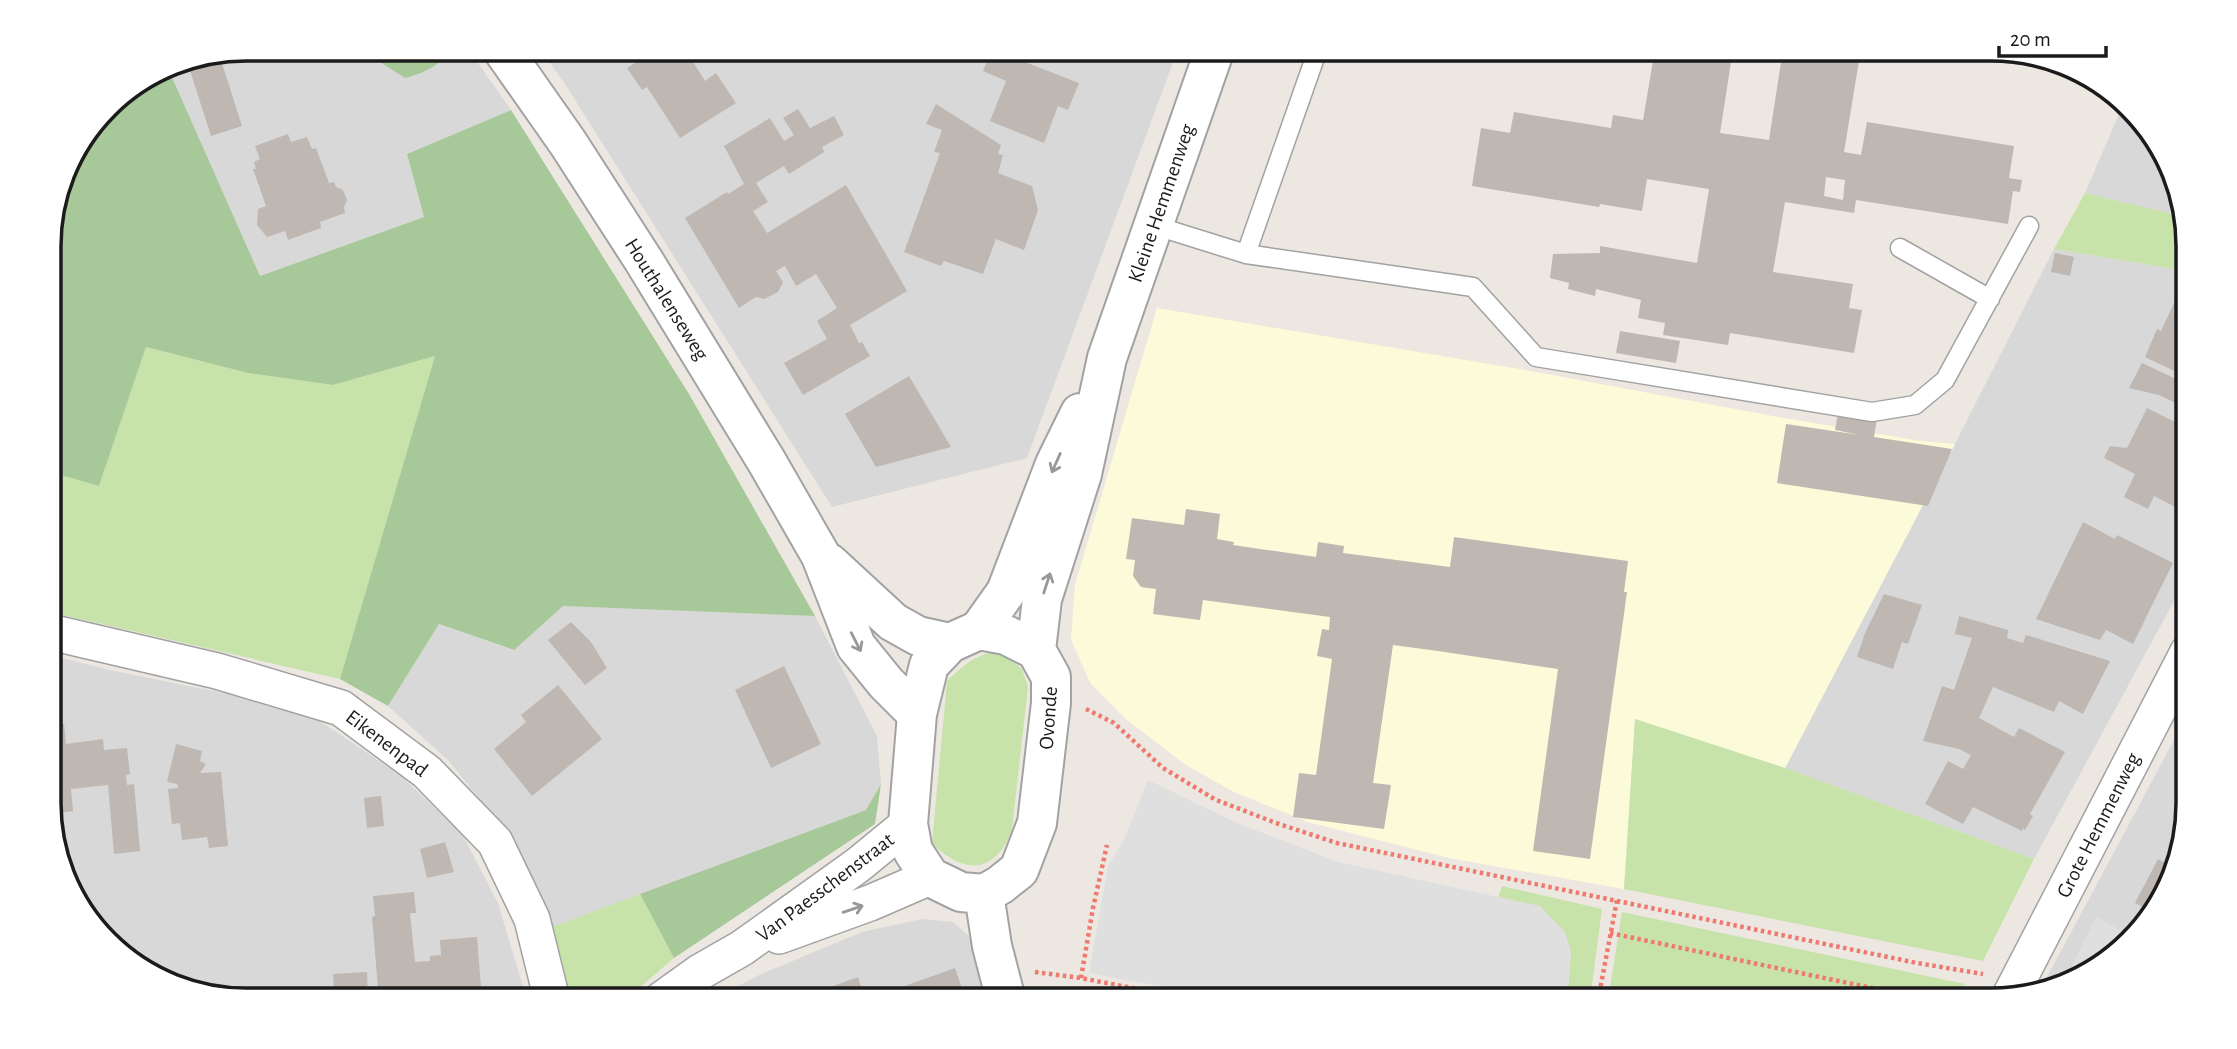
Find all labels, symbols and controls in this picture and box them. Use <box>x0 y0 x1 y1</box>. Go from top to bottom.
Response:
scale bar <box>1999 14 2106 58</box>
text: 20 m <box>2010 29 2051 50</box>
street label: Kleine Hemmenweg <box>1125 120 1199 285</box>
street label: Houthalenseweg <box>621 235 713 364</box>
one-way arrow <box>1049 452 1062 474</box>
one-way arrow <box>1042 572 1055 594</box>
one-way arrow <box>850 631 864 652</box>
street label: Ovonde <box>1036 686 1061 750</box>
street label: Eikenenpad <box>342 706 432 781</box>
street label: Grote Hemmenweg <box>2053 749 2144 901</box>
street label: Van Paesschenstraat <box>753 829 898 946</box>
one-way arrow <box>841 902 863 915</box>

